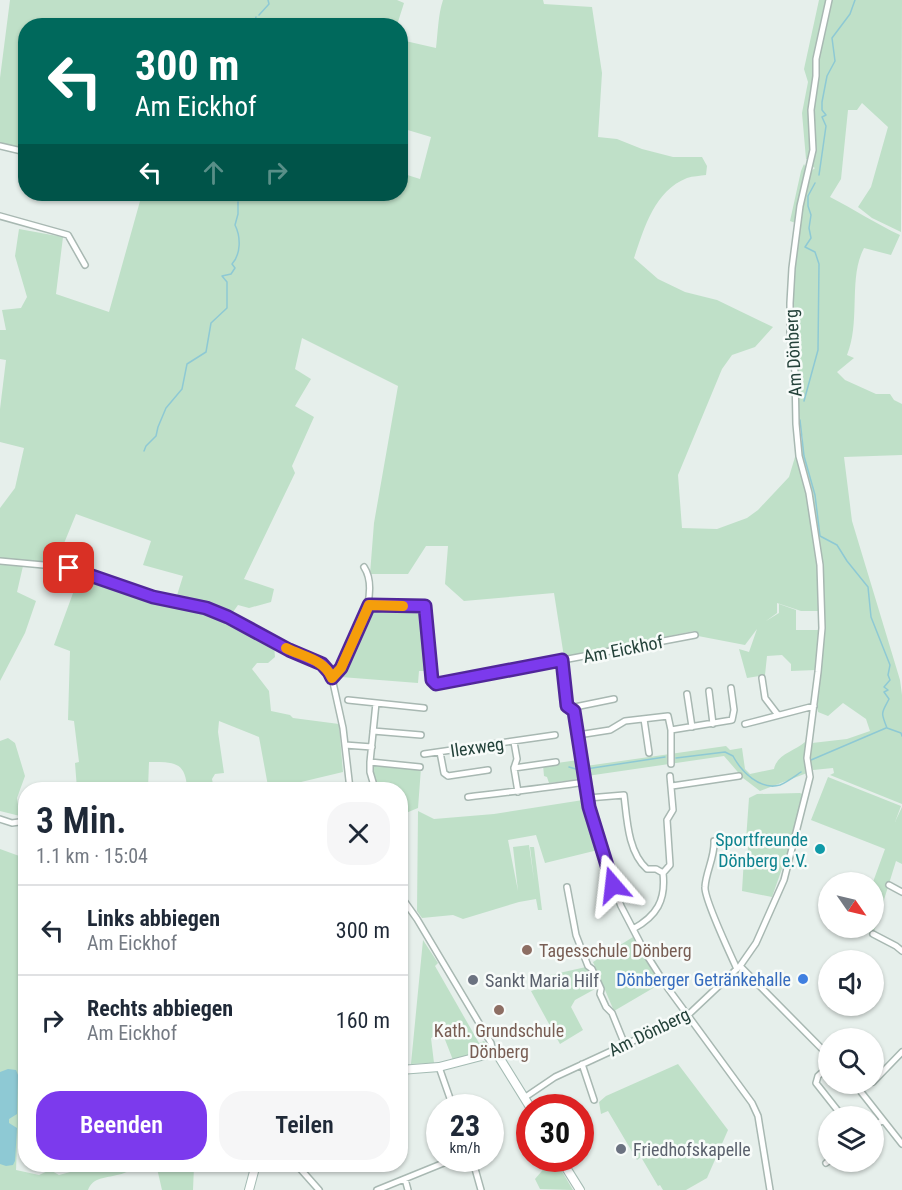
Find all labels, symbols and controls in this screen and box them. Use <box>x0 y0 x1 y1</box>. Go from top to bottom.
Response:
text: 300 m <box>135 41 240 90</box>
icon: left <box>36 42 114 120</box>
text: Am Eickhof <box>135 91 257 123</box>
icon: left <box>134 156 167 189</box>
icon: ahead <box>197 156 230 189</box>
icon: right <box>260 156 293 189</box>
street label: Am Dönberg <box>780 309 806 397</box>
pin <box>43 542 94 593</box>
icon: arrive <box>52 551 85 584</box>
street label: Am Eickhof <box>581 631 665 667</box>
street label: Ilexweg <box>449 733 505 761</box>
text: 3 Min. <box>36 800 126 842</box>
button: close <box>327 802 390 865</box>
place label: Sportfreunde Dönberg e.V. <box>715 829 808 871</box>
marker: Sportfreunde Dönberg e.V. <box>813 842 827 856</box>
text: 1.1 km · 15:04 <box>36 844 148 868</box>
position arrow <box>581 853 645 917</box>
north arrow <box>818 872 884 938</box>
map controls <box>818 872 884 1172</box>
text: Links abbiegen <box>87 906 220 931</box>
icon: left <box>36 914 69 947</box>
text: 300 m <box>336 918 390 943</box>
text: Am Eickhof <box>87 931 177 955</box>
place label: Tagesschule Dönberg <box>539 940 692 961</box>
marker: Tagesschule Dönberg <box>520 943 534 957</box>
button: sound <box>818 950 884 1016</box>
place label: Dönberger Getränkehalle <box>616 969 791 990</box>
place label: Sankt Maria Hilf <box>485 970 599 991</box>
marker: Dönberger Getränkehalle <box>796 972 810 986</box>
marker: Sankt Maria Hilf <box>466 973 480 987</box>
text: Rechts abbiegen <box>87 996 233 1021</box>
marker: Kath. Grundschule Dönberg <box>492 1003 506 1017</box>
street label: Am Dönberg <box>605 1003 693 1061</box>
icon: right <box>36 1004 69 1037</box>
text: 160 m <box>336 1008 390 1033</box>
place label: Kath. Grundschule Dönberg <box>434 1020 564 1062</box>
text: Am Eickhof <box>87 1021 177 1045</box>
button: search <box>818 1028 884 1094</box>
button: Beenden <box>36 1091 207 1160</box>
button: Teilen <box>219 1091 390 1160</box>
speed limit sign: 30 <box>516 1094 594 1172</box>
button: layers <box>818 1106 884 1172</box>
text: 23 <box>450 1108 480 1143</box>
text: km/h <box>450 1139 480 1157</box>
place label: Friedhofskapelle <box>633 1139 751 1160</box>
marker: Friedhofskapelle <box>614 1142 628 1156</box>

